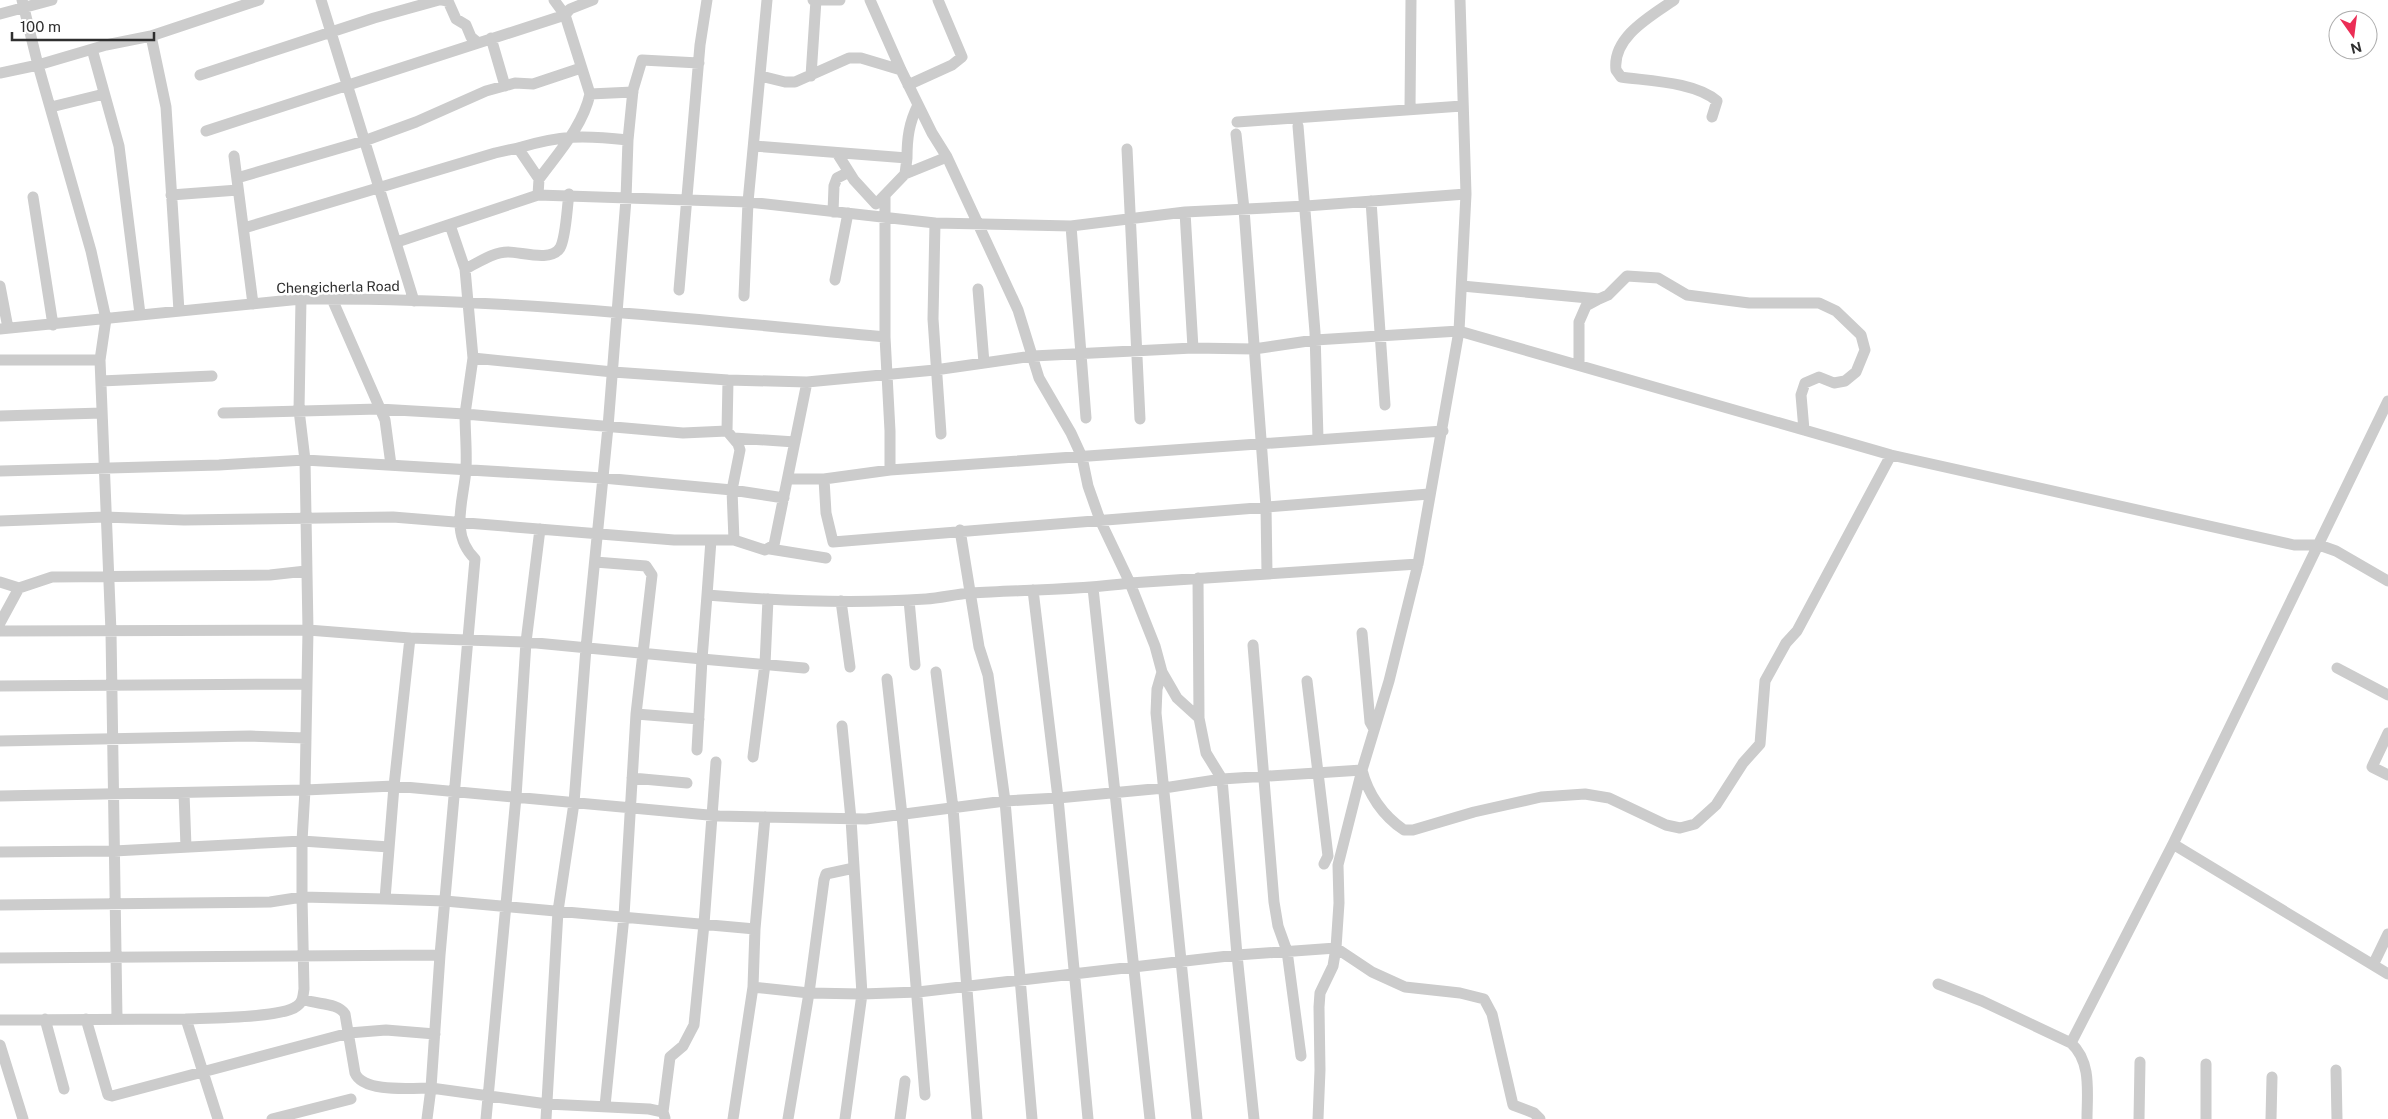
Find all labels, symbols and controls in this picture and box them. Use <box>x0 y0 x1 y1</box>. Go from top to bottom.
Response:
scale bar <box>12 10 155 42</box>
north arrow <box>2328 10 2378 60</box>
text: 100 m <box>20 18 61 35</box>
text: N <box>2349 39 2363 57</box>
street label: Chengicherla Road <box>276 278 400 296</box>

